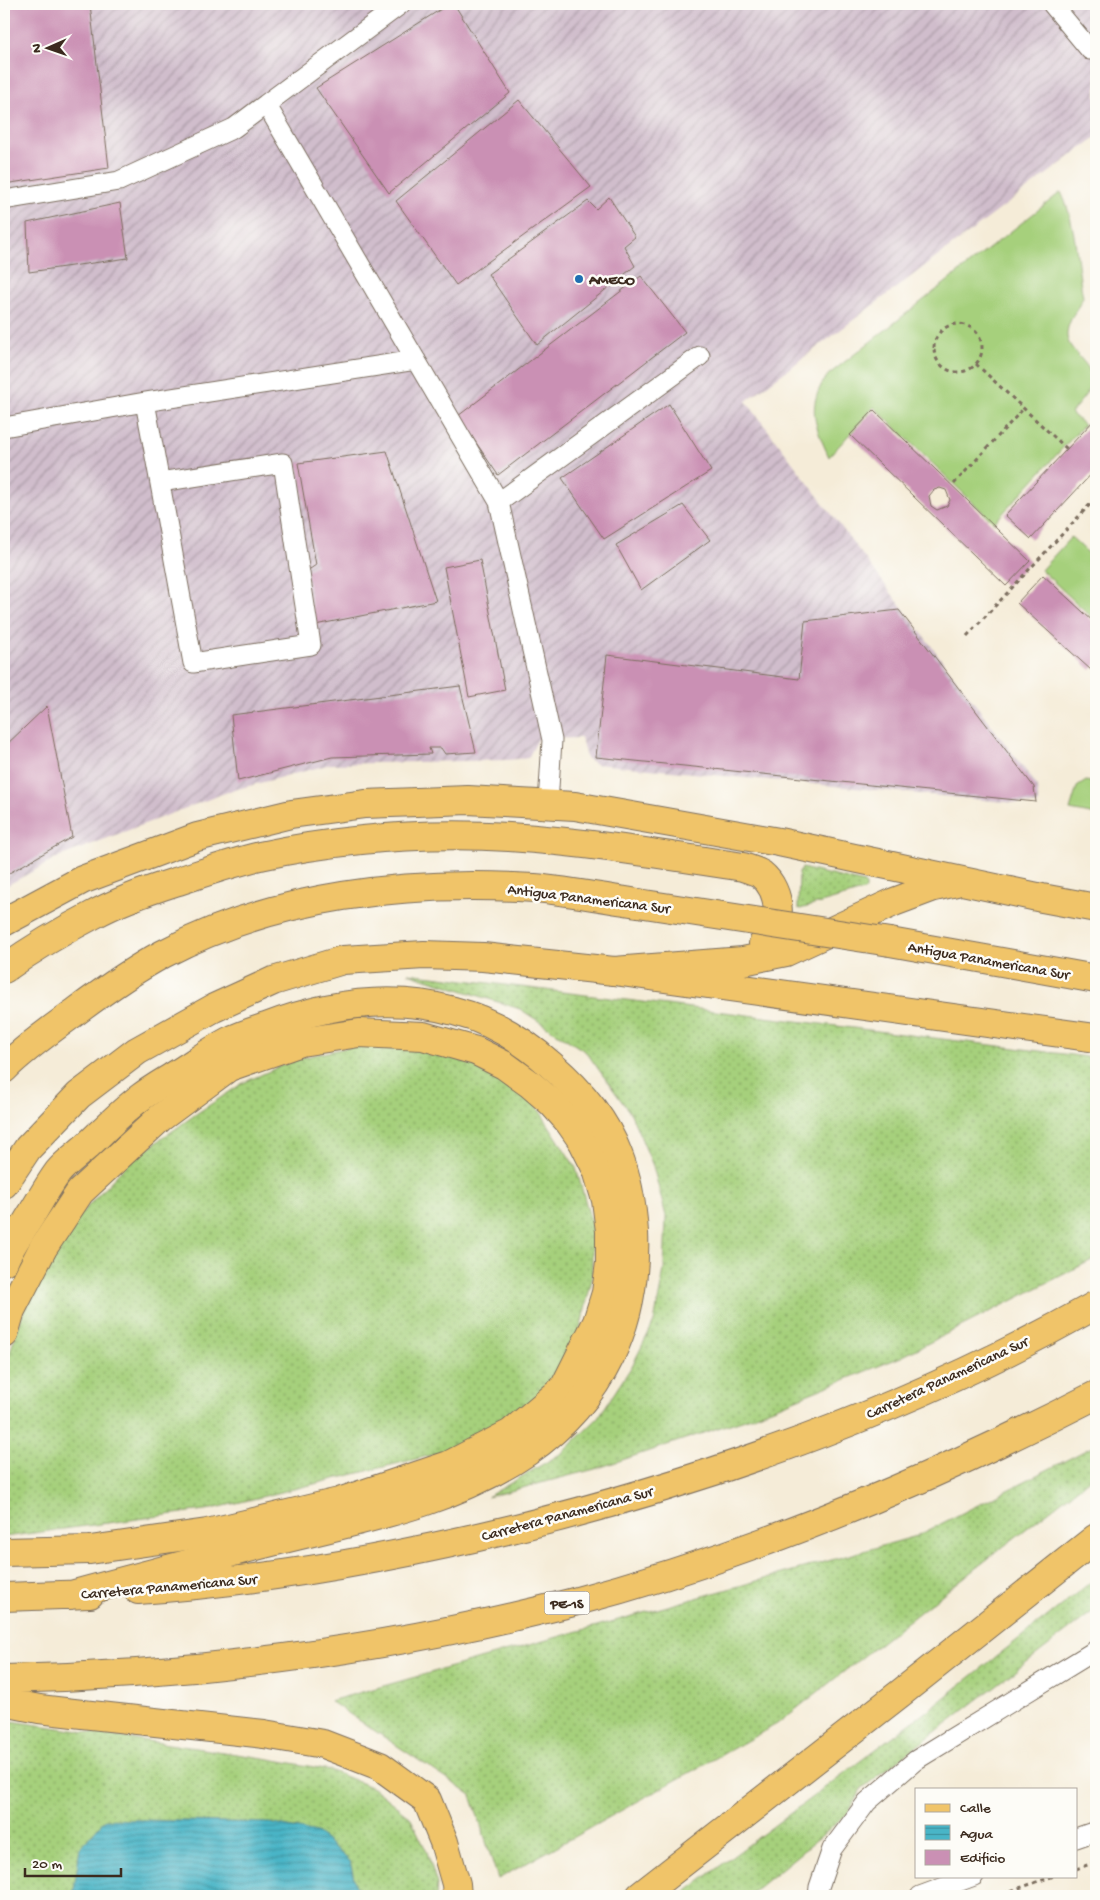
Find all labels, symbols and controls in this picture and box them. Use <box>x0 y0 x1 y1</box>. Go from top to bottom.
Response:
north arrow <box>22 22 72 72</box>
text: N <box>29 44 46 53</box>
place label: AMECO <box>588 272 636 290</box>
marker: AMECO <box>573 273 585 285</box>
street label: Antigua Panamericana Sur <box>506 881 673 919</box>
street label: Antigua Panamericana Sur <box>907 939 1072 985</box>
street label: Carretera Panamericana Sur <box>864 1333 1033 1424</box>
street label: Carretera Panamericana Sur <box>480 1483 657 1546</box>
street label: Carretera Panamericana Sur <box>80 1571 260 1605</box>
road number: PE-1S <box>544 1592 590 1615</box>
legend <box>915 1788 1078 1878</box>
text: Calle <box>960 1800 991 1818</box>
text: Agua <box>960 1826 993 1844</box>
scale bar <box>25 1845 121 1877</box>
text: Edificio <box>960 1850 1006 1868</box>
text: 20 m <box>32 1856 62 1874</box>

